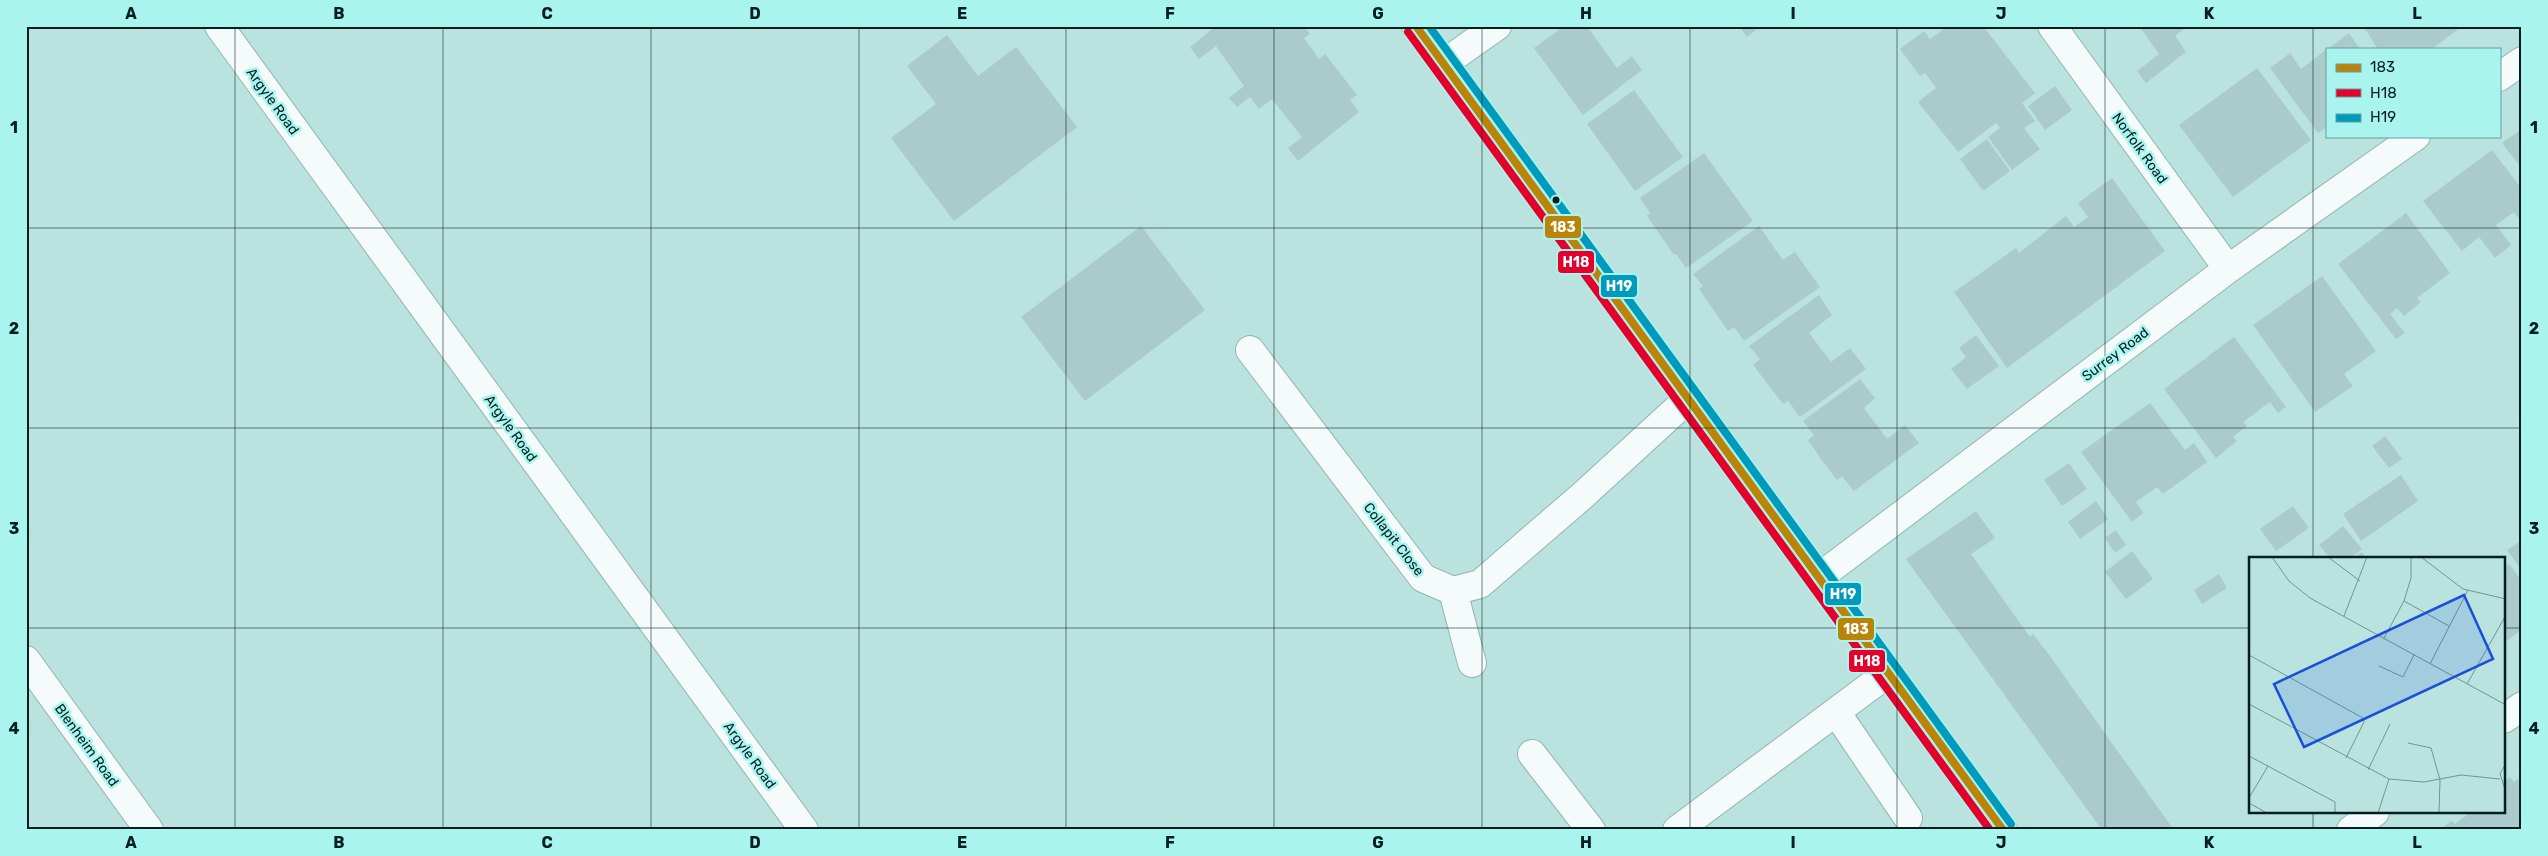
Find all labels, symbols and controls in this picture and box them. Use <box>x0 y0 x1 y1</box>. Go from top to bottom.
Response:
text: A <box>125 4 137 23</box>
text: B <box>333 4 345 23</box>
text: C <box>541 4 553 23</box>
text: D <box>749 4 761 23</box>
text: E <box>957 4 967 23</box>
text: F <box>1165 4 1175 23</box>
text: G <box>1372 4 1384 23</box>
text: H <box>1580 4 1592 23</box>
text: I <box>1790 4 1796 23</box>
text: J <box>1996 4 2006 23</box>
text: K <box>2204 4 2215 23</box>
text: L <box>2412 4 2422 23</box>
legend <box>2326 48 2500 138</box>
text: 183 <box>2370 58 2395 76</box>
street label: Argyle Road <box>243 65 303 138</box>
text: H18 <box>2370 84 2397 102</box>
text: H19 <box>2370 108 2396 126</box>
street label: Norfolk Road <box>2108 110 2171 187</box>
text: 1 <box>10 118 18 137</box>
text: 1 <box>2530 118 2538 137</box>
unlabelled marker <box>1551 195 1561 205</box>
line badge: 183 <box>1544 215 1582 239</box>
text: 183 <box>1550 219 1576 236</box>
line badge: H18 <box>1557 250 1595 274</box>
text: H18 <box>1563 254 1589 271</box>
line badge: H19 <box>1600 274 1638 298</box>
text: H19 <box>1606 278 1632 295</box>
text: 2 <box>9 319 19 338</box>
text: 2 <box>2529 319 2539 338</box>
street label: Surrey Road <box>2079 324 2152 385</box>
street label: Argyle Road <box>481 392 541 465</box>
street label: Collapit Close <box>1360 499 1428 579</box>
text: 3 <box>9 519 19 538</box>
text: 3 <box>2529 519 2539 538</box>
inset map <box>2249 557 2506 814</box>
line badge: H19 <box>1824 582 1862 606</box>
text: H19 <box>1830 586 1856 603</box>
line badge: 183 <box>1837 617 1875 641</box>
text: 183 <box>1843 621 1869 638</box>
line badge: H18 <box>1848 649 1886 673</box>
text: H18 <box>1854 653 1880 670</box>
street label: Blenheim Road <box>51 701 122 790</box>
text: 4 <box>9 719 20 738</box>
street label: Argyle Road <box>720 719 780 792</box>
text: 4 <box>2529 719 2540 738</box>
text: A <box>125 833 137 852</box>
text: B <box>333 833 345 852</box>
text: C <box>541 833 553 852</box>
text: D <box>749 833 761 852</box>
text: E <box>957 833 967 852</box>
text: F <box>1165 833 1175 852</box>
text: G <box>1372 833 1384 852</box>
text: H <box>1580 833 1592 852</box>
text: I <box>1790 833 1796 852</box>
text: J <box>1996 833 2006 852</box>
text: K <box>2204 833 2215 852</box>
text: L <box>2412 833 2422 852</box>

